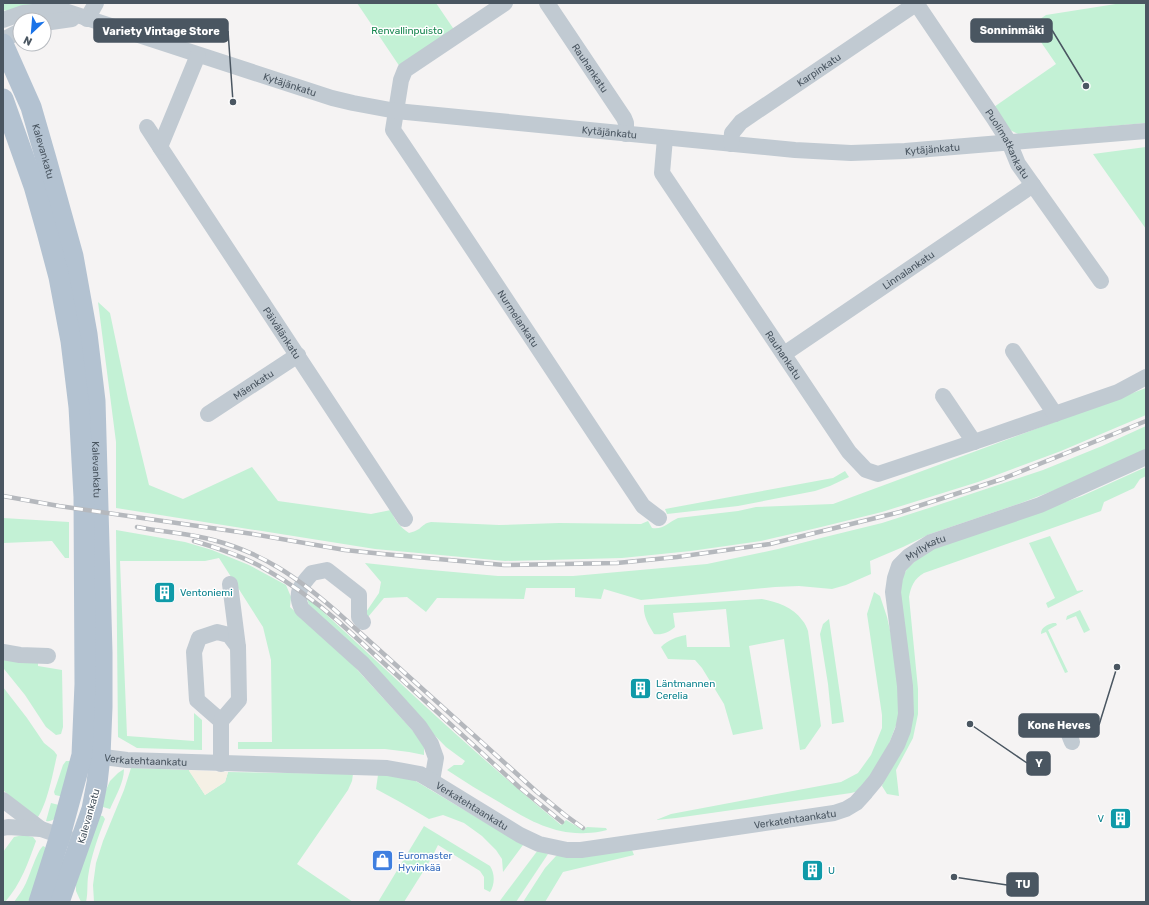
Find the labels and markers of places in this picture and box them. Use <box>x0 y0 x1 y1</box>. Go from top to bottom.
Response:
callout: Variety Vintage Store <box>94 19 228 42</box>
callout: Sonninmäki <box>971 19 1052 42</box>
building icon: Ventoniemi <box>151 579 177 605</box>
place label: Ventoniemi <box>180 587 233 599</box>
building icon: Läntmannen Cerelia <box>627 676 653 702</box>
place label: Läntmannen Cerelia <box>656 678 715 702</box>
callout: Kone Heves <box>1019 714 1099 737</box>
callout: Y <box>1027 752 1050 775</box>
building icon: V <box>1107 805 1133 831</box>
place label: V <box>1097 813 1104 825</box>
shop icon: Euromaster Hyvinkää <box>370 848 396 874</box>
place label: Euromaster Hyvinkää <box>398 850 452 874</box>
building icon: U <box>799 857 825 883</box>
place label: U <box>828 865 835 877</box>
callout: TU <box>1007 873 1038 896</box>

